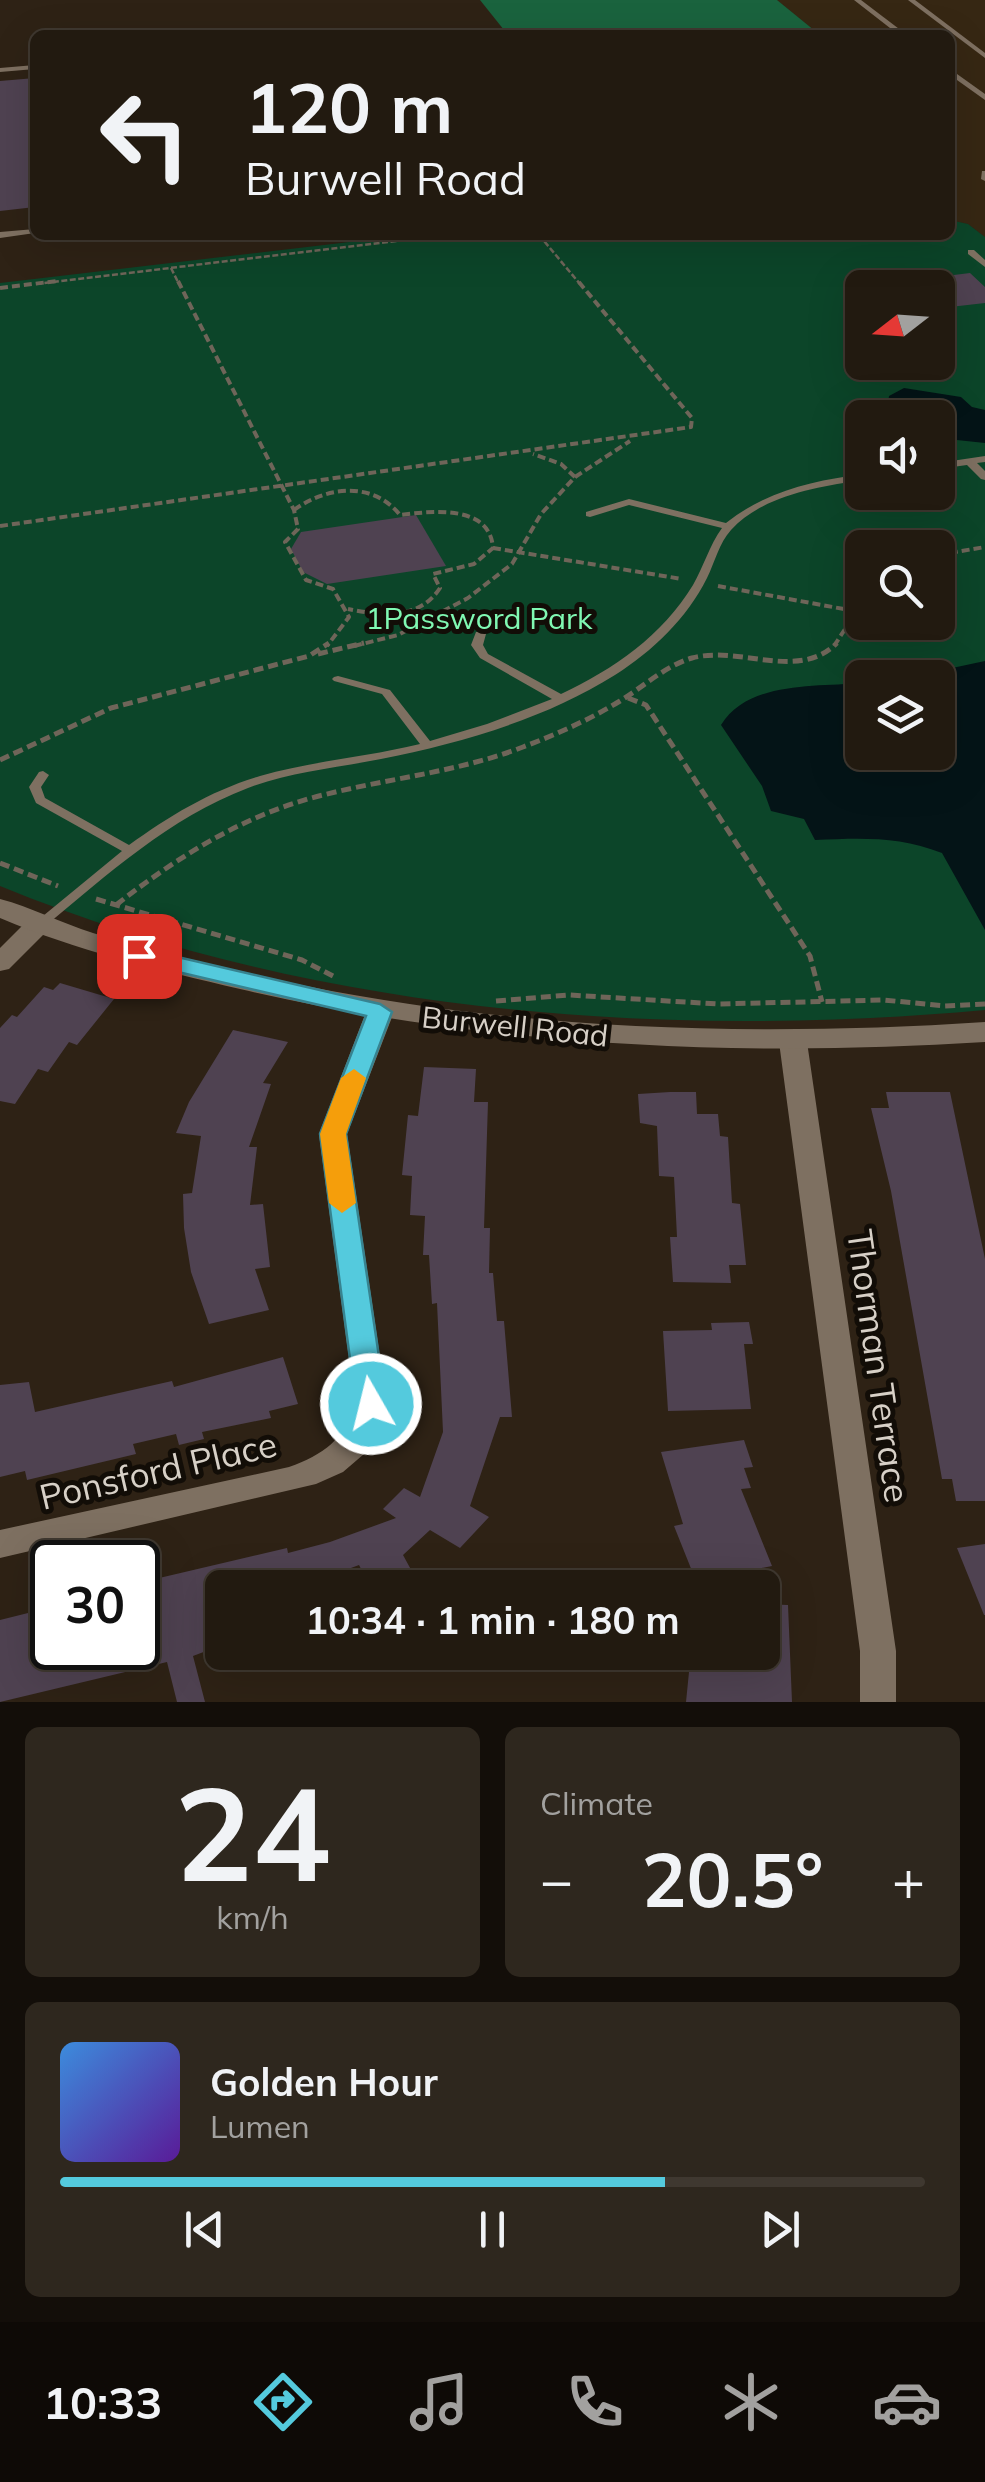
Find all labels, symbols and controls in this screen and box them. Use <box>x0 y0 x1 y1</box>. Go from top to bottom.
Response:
text: 120 m <box>245 63 453 151</box>
icon: left <box>80 70 210 200</box>
text: Burwell Road <box>245 150 526 206</box>
north arrow <box>845 270 955 380</box>
map controls <box>845 270 955 770</box>
button: sound <box>845 400 955 510</box>
button: search <box>845 530 955 640</box>
park label: 1Password Park <box>366 599 593 637</box>
button: layers <box>845 660 955 770</box>
pin <box>97 914 182 999</box>
icon: arrive <box>112 929 167 984</box>
street label: Burwell Road <box>420 997 610 1055</box>
street label: Thorman Terrace <box>838 1227 920 1505</box>
position arrow <box>319 1352 423 1456</box>
street label: Ponsford Place <box>35 1421 281 1519</box>
speed limit sign: 30 <box>30 1540 160 1670</box>
text: 10:34 · 1 min · 180 m <box>305 1596 680 1644</box>
text: 24 <box>174 1750 331 1914</box>
text: Climate <box>540 1783 653 1823</box>
text: 20.5° <box>641 1832 824 1926</box>
text: − <box>540 1845 573 1914</box>
text: + <box>892 1845 925 1914</box>
text: km/h <box>216 1897 289 1937</box>
text: Golden Hour <box>210 2058 438 2106</box>
text: Lumen <box>210 2106 310 2146</box>
icon: previous <box>177 2202 232 2257</box>
icon: pause <box>465 2202 520 2257</box>
icon: next <box>753 2202 808 2257</box>
icon: directions <box>248 2367 318 2437</box>
icon: music <box>404 2367 474 2437</box>
icon: phone <box>560 2367 630 2437</box>
icon: climate <box>716 2367 786 2437</box>
icon: car <box>872 2367 942 2437</box>
text: 10:33 <box>43 2374 162 2430</box>

